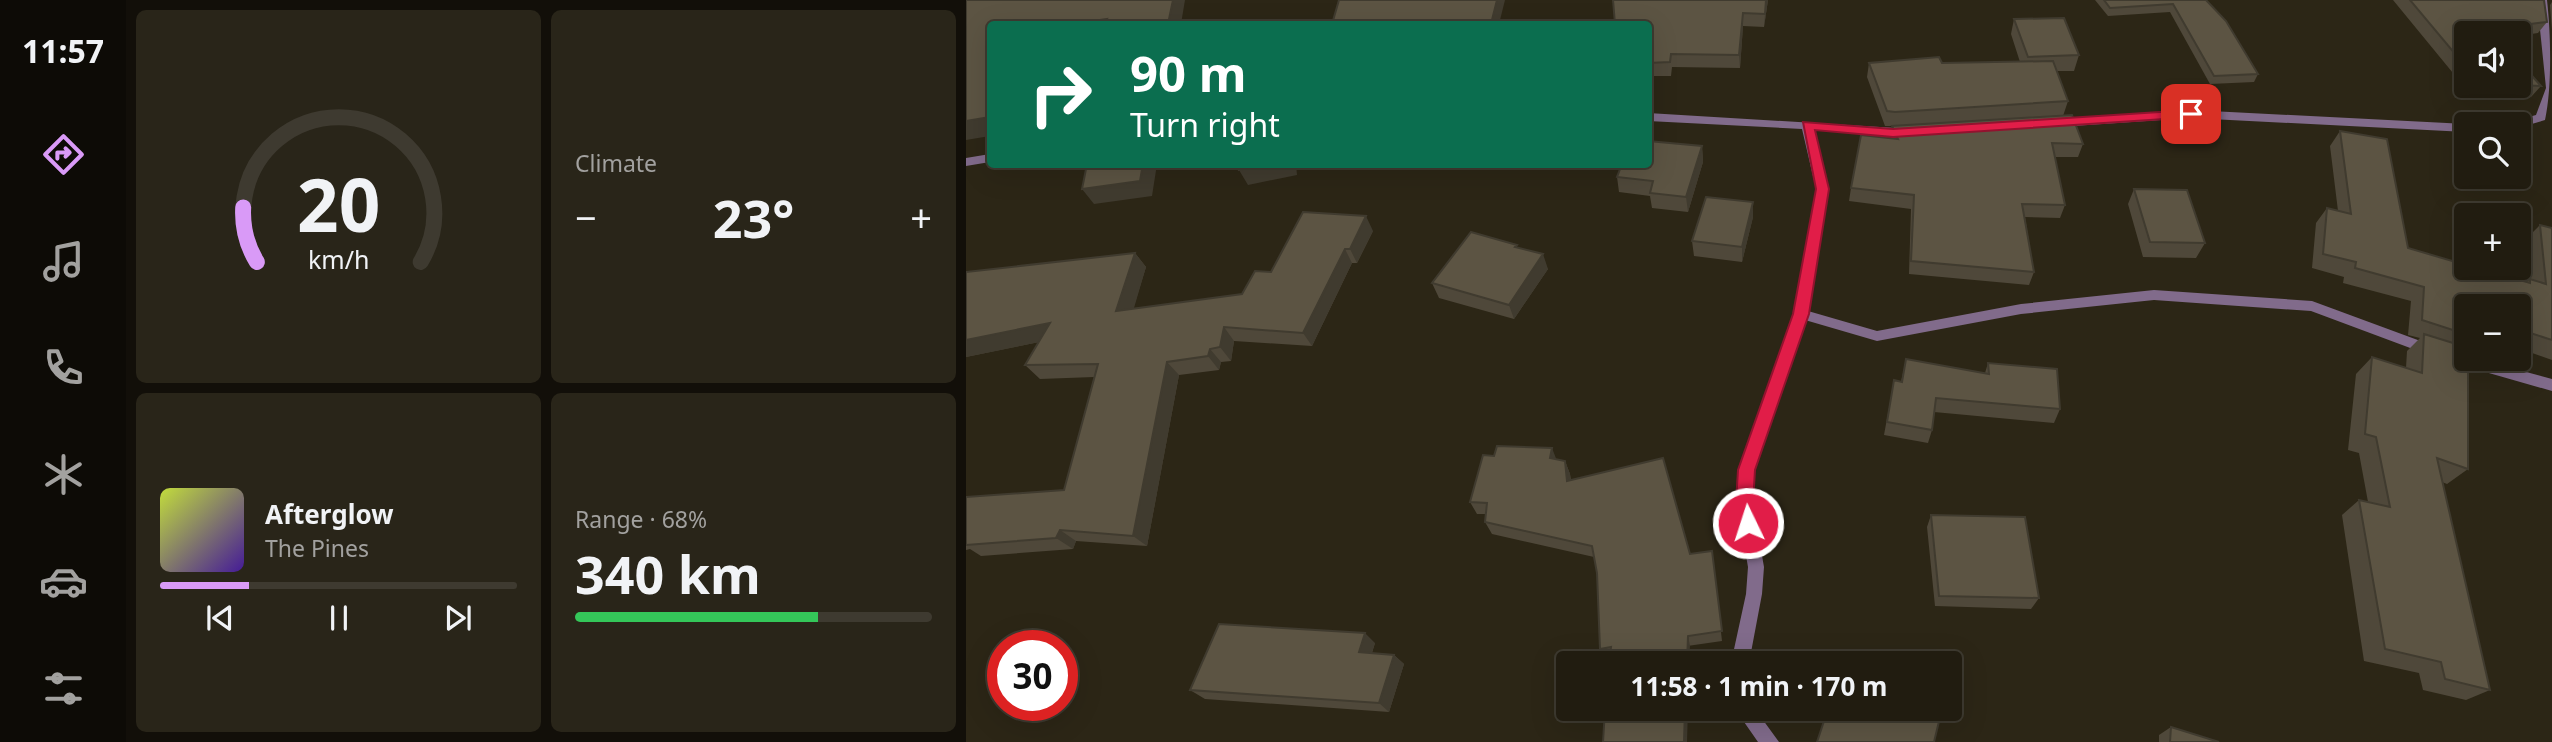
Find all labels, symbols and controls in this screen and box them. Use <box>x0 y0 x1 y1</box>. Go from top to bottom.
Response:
map controls <box>2454 21 2531 371</box>
button: sound <box>2454 21 2531 98</box>
text: 11:57 <box>22 29 104 72</box>
text: 90 m <box>1130 40 1247 106</box>
icon: right <box>1015 49 1106 140</box>
pin <box>2161 84 2221 144</box>
icon: arrive <box>2172 95 2210 133</box>
text: Turn right <box>1130 103 1280 146</box>
button: search <box>2454 112 2531 189</box>
icon: directions <box>39 130 88 179</box>
text: Climate <box>575 147 657 179</box>
text: 20 <box>297 155 380 254</box>
text: 23° <box>713 182 794 253</box>
text: − <box>575 191 597 243</box>
text: + <box>910 191 932 243</box>
button: + <box>2454 203 2531 280</box>
icon: music <box>39 237 88 286</box>
text: km/h <box>308 242 369 276</box>
button: − <box>2454 294 2531 371</box>
icon: phone <box>39 343 88 392</box>
icon: climate <box>39 450 88 499</box>
position arrow <box>1711 486 1785 560</box>
text: Afterglow <box>265 496 393 532</box>
text: Range · 68% <box>575 503 707 535</box>
text: The Pines <box>265 532 369 564</box>
text: 340 km <box>575 538 761 609</box>
icon: car <box>39 557 88 606</box>
icon: previous <box>201 599 239 637</box>
icon: pause <box>320 599 358 637</box>
icon: next <box>439 599 477 637</box>
speed limit sign: 30 <box>987 630 1078 721</box>
icon: filters <box>39 664 88 713</box>
text: 11:58 · 1 min · 170 m <box>1631 668 1887 704</box>

